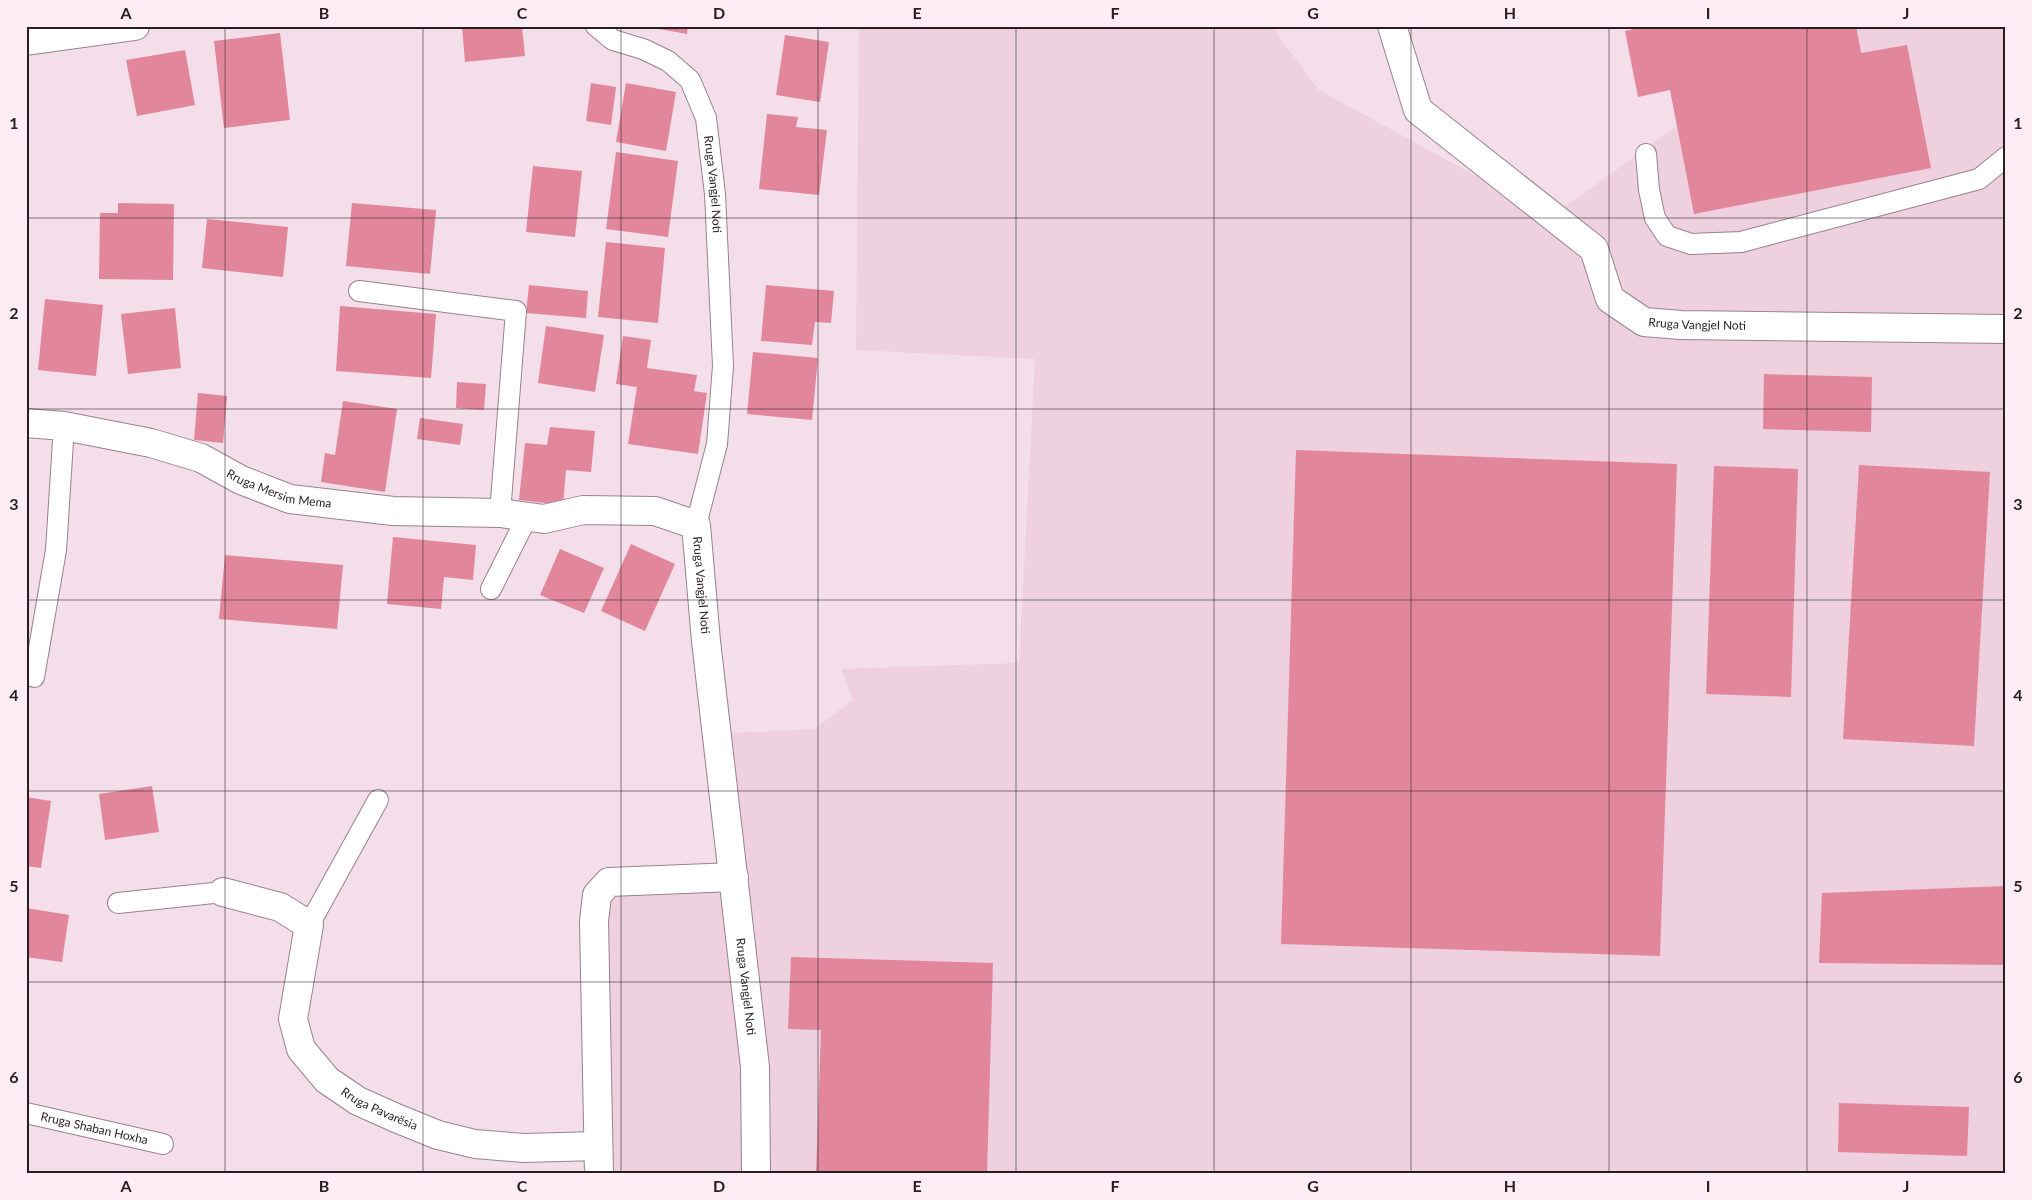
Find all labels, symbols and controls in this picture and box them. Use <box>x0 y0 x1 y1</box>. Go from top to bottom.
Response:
text: A <box>119 3 132 22</box>
text: B <box>319 3 329 22</box>
text: C <box>517 3 528 22</box>
text: D <box>713 3 725 22</box>
text: E <box>912 3 922 22</box>
text: F <box>1110 3 1120 22</box>
text: G <box>1307 3 1319 22</box>
text: H <box>1504 3 1516 22</box>
text: I <box>1706 3 1710 22</box>
text: J <box>1903 3 1909 22</box>
text: 1 <box>9 113 19 132</box>
text: 1 <box>2013 113 2023 132</box>
street label: Rruga Vangjel Noti <box>701 135 725 233</box>
text: 2 <box>9 303 19 322</box>
text: 2 <box>2013 303 2023 322</box>
street label: Rruga Vangjel Noti <box>1648 314 1746 333</box>
street label: Rruga Mersim Mema <box>224 466 332 511</box>
text: 3 <box>9 494 19 513</box>
text: 3 <box>2013 494 2023 513</box>
street label: Rruga Vangjel Noti <box>690 536 713 634</box>
text: 4 <box>9 685 19 704</box>
text: 4 <box>2013 685 2023 704</box>
text: 5 <box>9 876 19 895</box>
text: 5 <box>2013 876 2023 895</box>
street label: Rruga Vangjel Noti <box>733 937 759 1036</box>
text: 6 <box>9 1067 19 1086</box>
text: 6 <box>2013 1067 2023 1086</box>
street label: Rruga Pavarësia <box>338 1084 420 1133</box>
street label: Rruga Shaban Hoxha <box>39 1109 150 1147</box>
text: A <box>119 1176 132 1195</box>
text: B <box>319 1176 329 1195</box>
text: C <box>517 1176 528 1195</box>
text: D <box>713 1176 725 1195</box>
text: E <box>912 1176 922 1195</box>
text: F <box>1110 1176 1120 1195</box>
text: G <box>1307 1176 1319 1195</box>
text: H <box>1504 1176 1516 1195</box>
text: I <box>1706 1176 1710 1195</box>
text: J <box>1903 1176 1909 1195</box>

